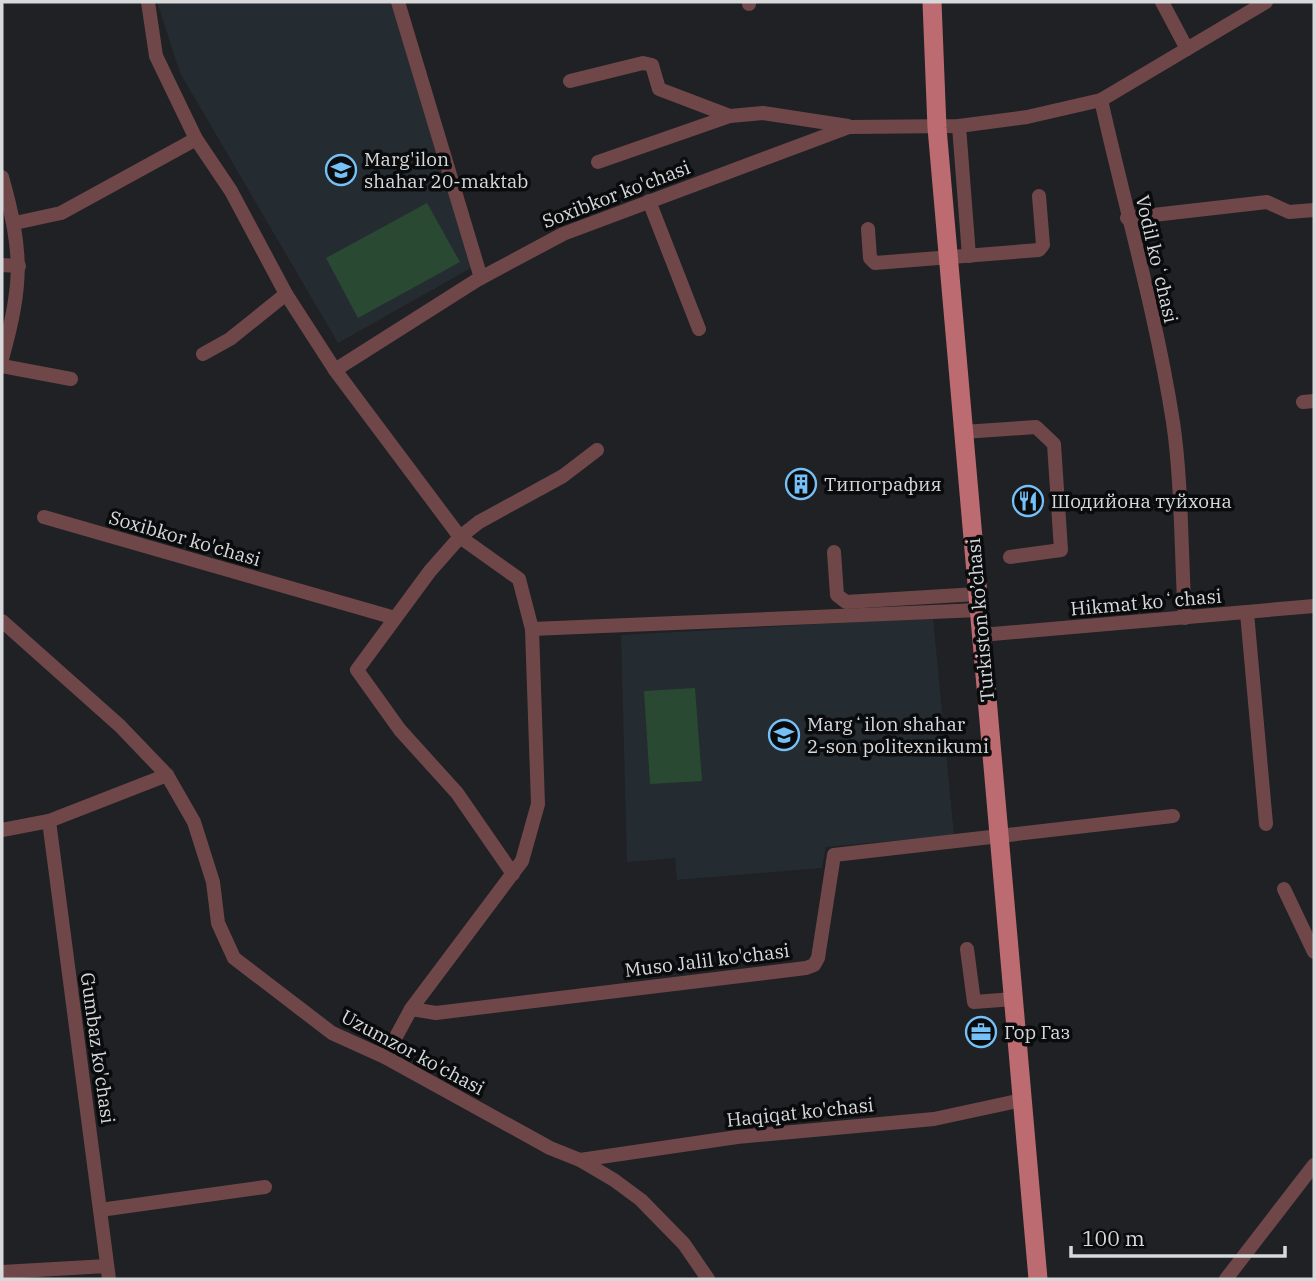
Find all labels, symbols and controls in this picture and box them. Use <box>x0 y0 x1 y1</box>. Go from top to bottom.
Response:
place label: Marg'ilon shahar 20-maktab <box>364 147 528 193</box>
school or university icon: Marg'ilon shahar 20-maktab <box>324 153 358 187</box>
street label: Soxibkor ko'chasi <box>539 155 693 233</box>
street label: Vodil koʻchasi <box>1131 193 1183 325</box>
building icon: Типография <box>784 467 818 501</box>
place label: Типография <box>824 472 942 496</box>
restaurant icon: Шодийона туйхона <box>1011 484 1045 518</box>
place label: Шодийона туйхона <box>1051 489 1232 513</box>
street label: Soxibkor ko'chasi <box>106 505 264 571</box>
street label: Turkiston ko’chasi <box>961 537 999 703</box>
street label: Hikmat koʻchasi <box>1069 583 1223 621</box>
place label: Margʻilon shahar 2-son politexnikumi <box>807 712 989 758</box>
school or university icon: Margʻilon shahar 2-son politexnikumi <box>767 718 801 752</box>
street label: Muso Jalil ko'chasi <box>623 938 791 982</box>
street label: Gumbaz ko'chasi <box>76 971 120 1125</box>
street label: Uzumzor ko'chasi <box>337 1004 489 1100</box>
office icon: Гор Газ <box>964 1015 998 1049</box>
place label: Гор Газ <box>1004 1020 1070 1044</box>
street label: Haqiqat ko'chasi <box>725 1092 875 1132</box>
scale bar <box>1071 1214 1284 1258</box>
text: 100 m <box>1082 1224 1145 1252</box>

